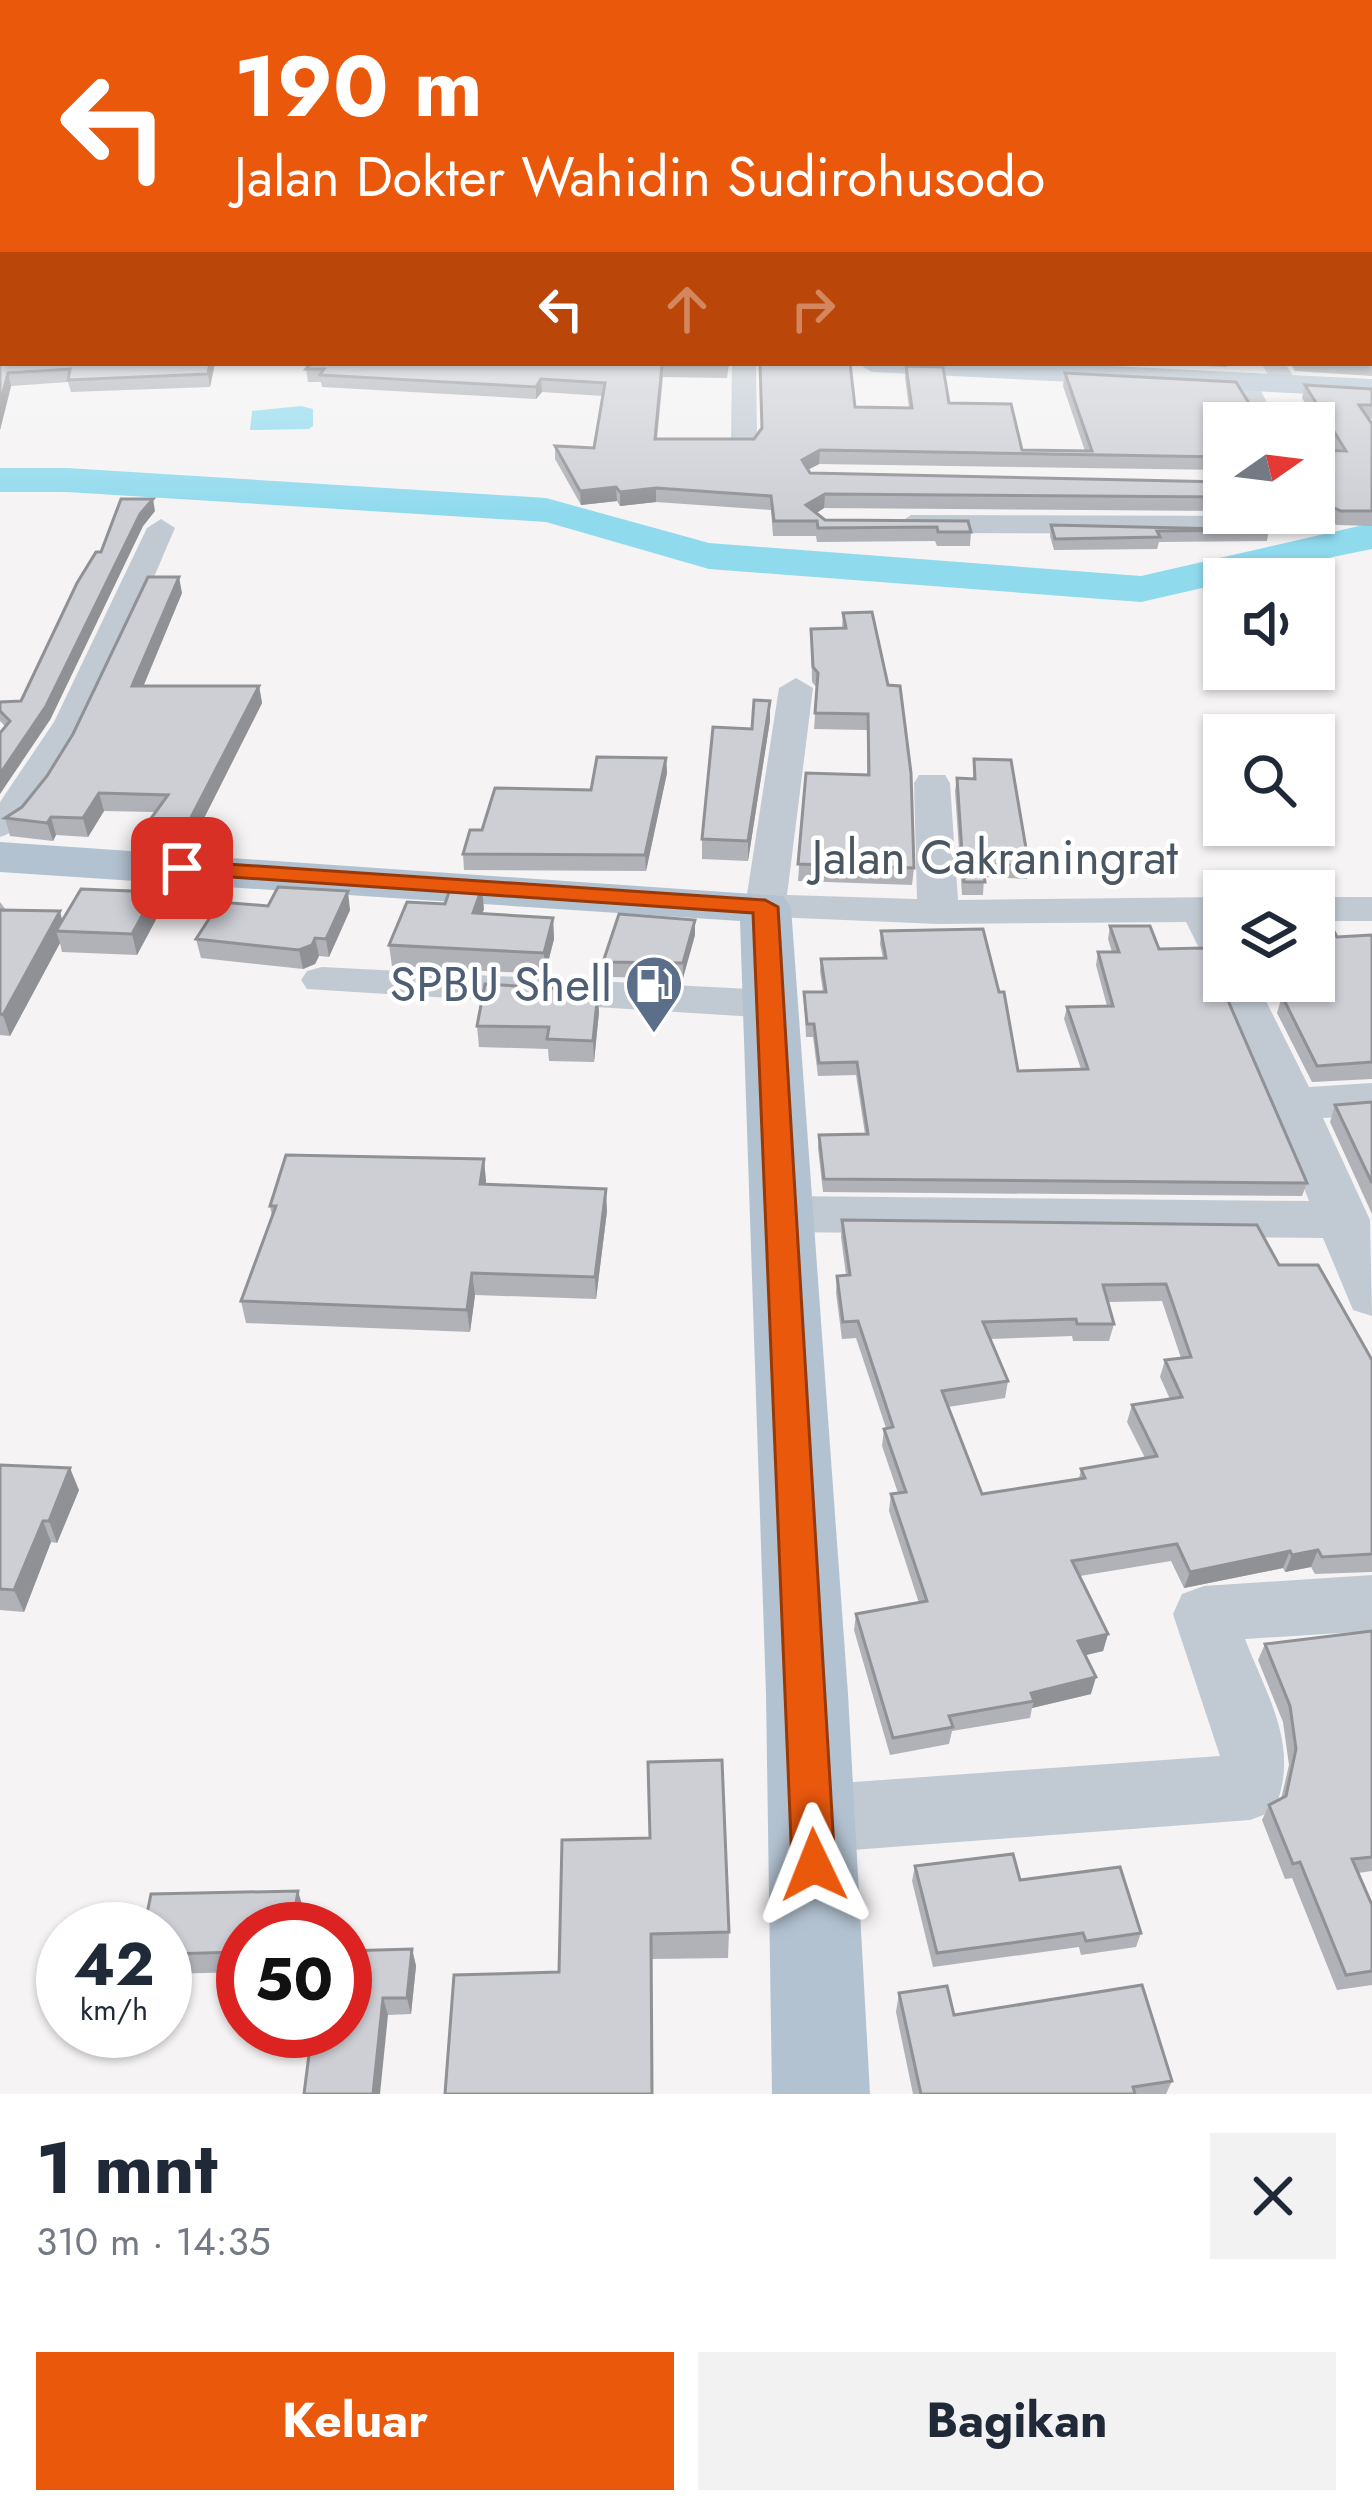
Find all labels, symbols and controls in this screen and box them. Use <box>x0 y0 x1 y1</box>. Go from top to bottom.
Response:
text: 190 m <box>234 26 483 148</box>
icon: left <box>36 48 192 204</box>
text: Jalan Dokter Wahidin Sudirohusodo <box>234 138 1045 216</box>
icon: left <box>528 276 594 342</box>
icon: ahead <box>654 276 720 342</box>
icon: right <box>780 276 846 342</box>
north arrow <box>1203 402 1335 534</box>
map controls <box>1203 402 1335 1002</box>
button: sound <box>1203 558 1335 690</box>
button: search <box>1203 714 1335 846</box>
pin <box>131 817 233 919</box>
street label: Jalan Cakraningrat <box>806 823 1179 892</box>
icon: arrive <box>149 835 215 901</box>
button: layers <box>1203 870 1335 1002</box>
place label: SPBU Shell <box>390 950 612 1019</box>
fuel station icon: SPBU Shell <box>623 953 685 1035</box>
position arrow <box>751 1802 877 1928</box>
speed limit sign: 50 <box>216 1902 372 2058</box>
text: 42 <box>73 1921 155 2008</box>
text: km/h <box>80 1988 148 2031</box>
text: 1 mnt <box>36 2116 218 2220</box>
button: close <box>1210 2133 1336 2259</box>
text: 310 m · 14:35 <box>36 2213 271 2270</box>
button: Keluar <box>36 2352 674 2490</box>
button: Bagikan <box>698 2352 1336 2490</box>

